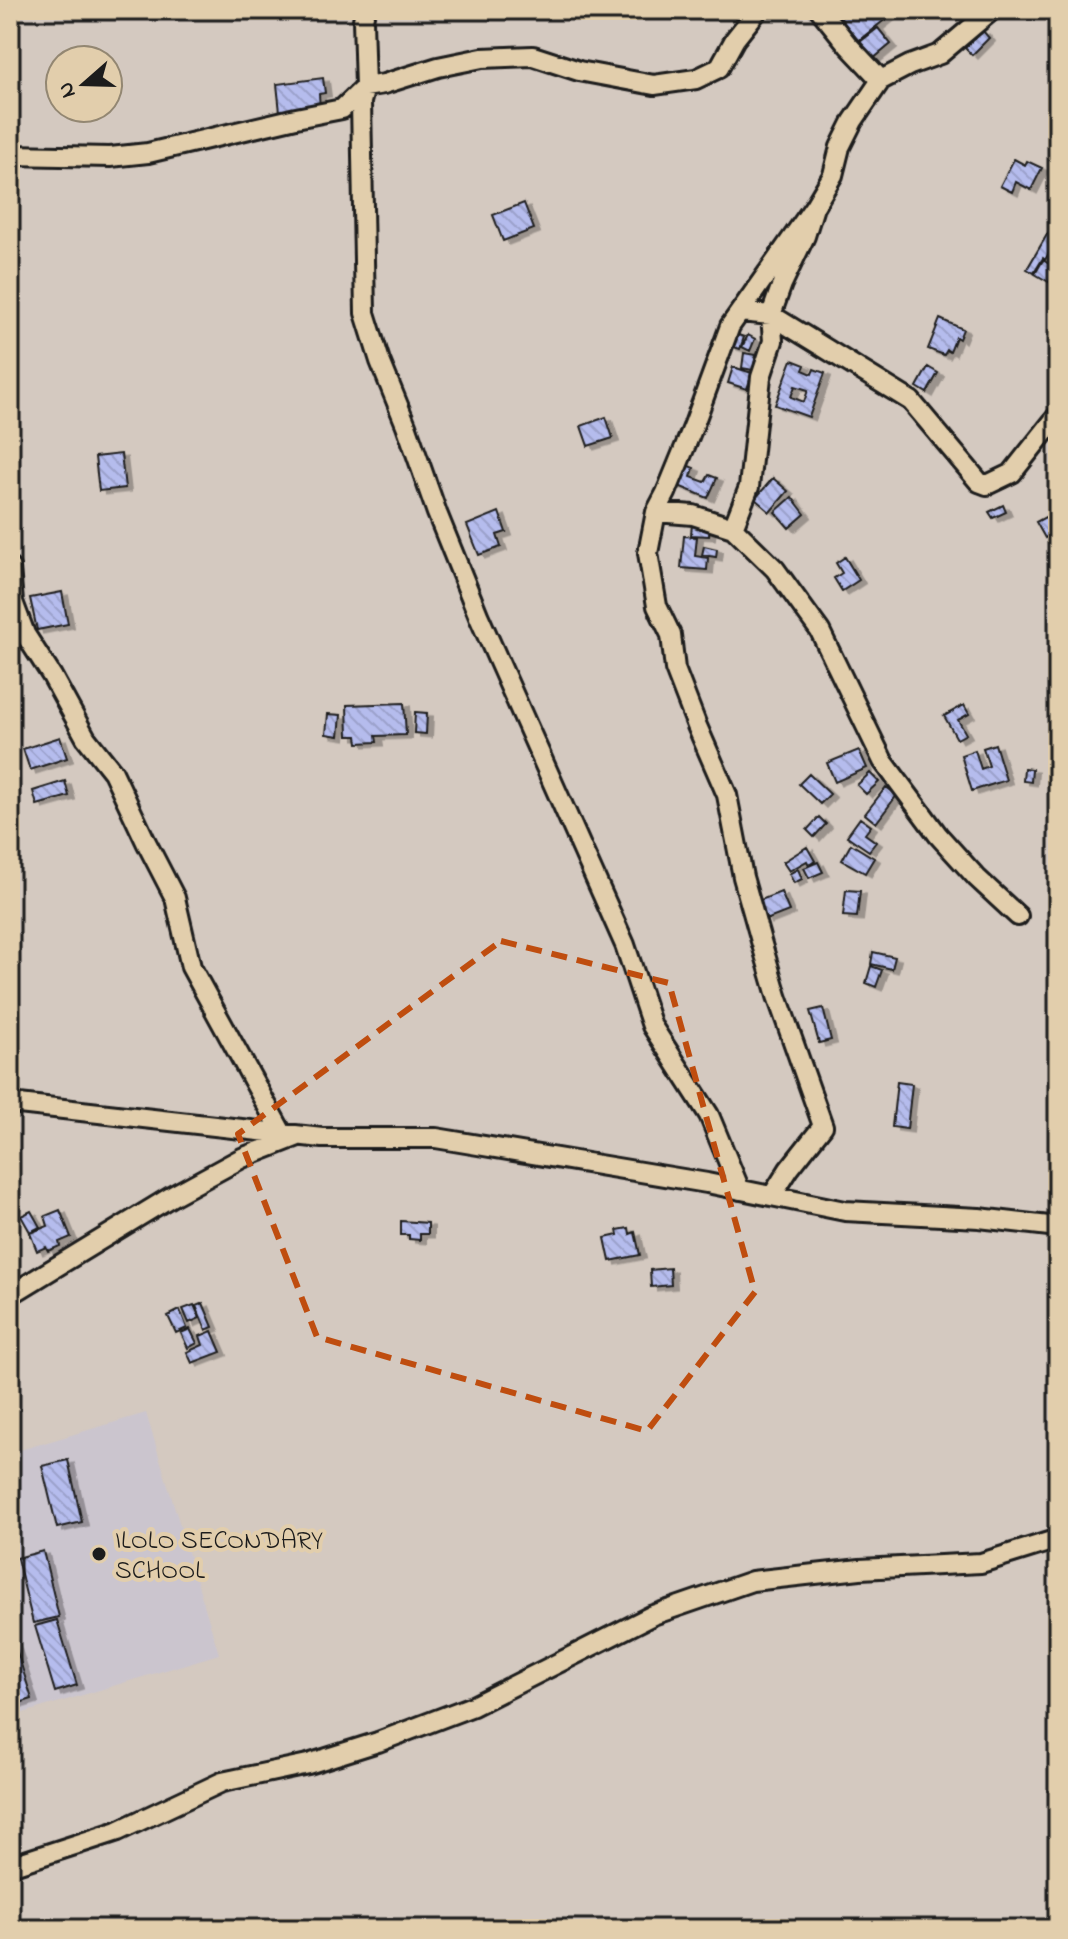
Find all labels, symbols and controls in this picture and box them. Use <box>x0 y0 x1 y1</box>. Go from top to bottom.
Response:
north arrow <box>44 44 124 124</box>
text: N <box>50 77 86 102</box>
place label: ILOLO SECONDARY SCHOOL <box>115 1523 323 1591</box>
marker: ILOLO SECONDARY SCHOOL <box>90 1545 108 1563</box>

